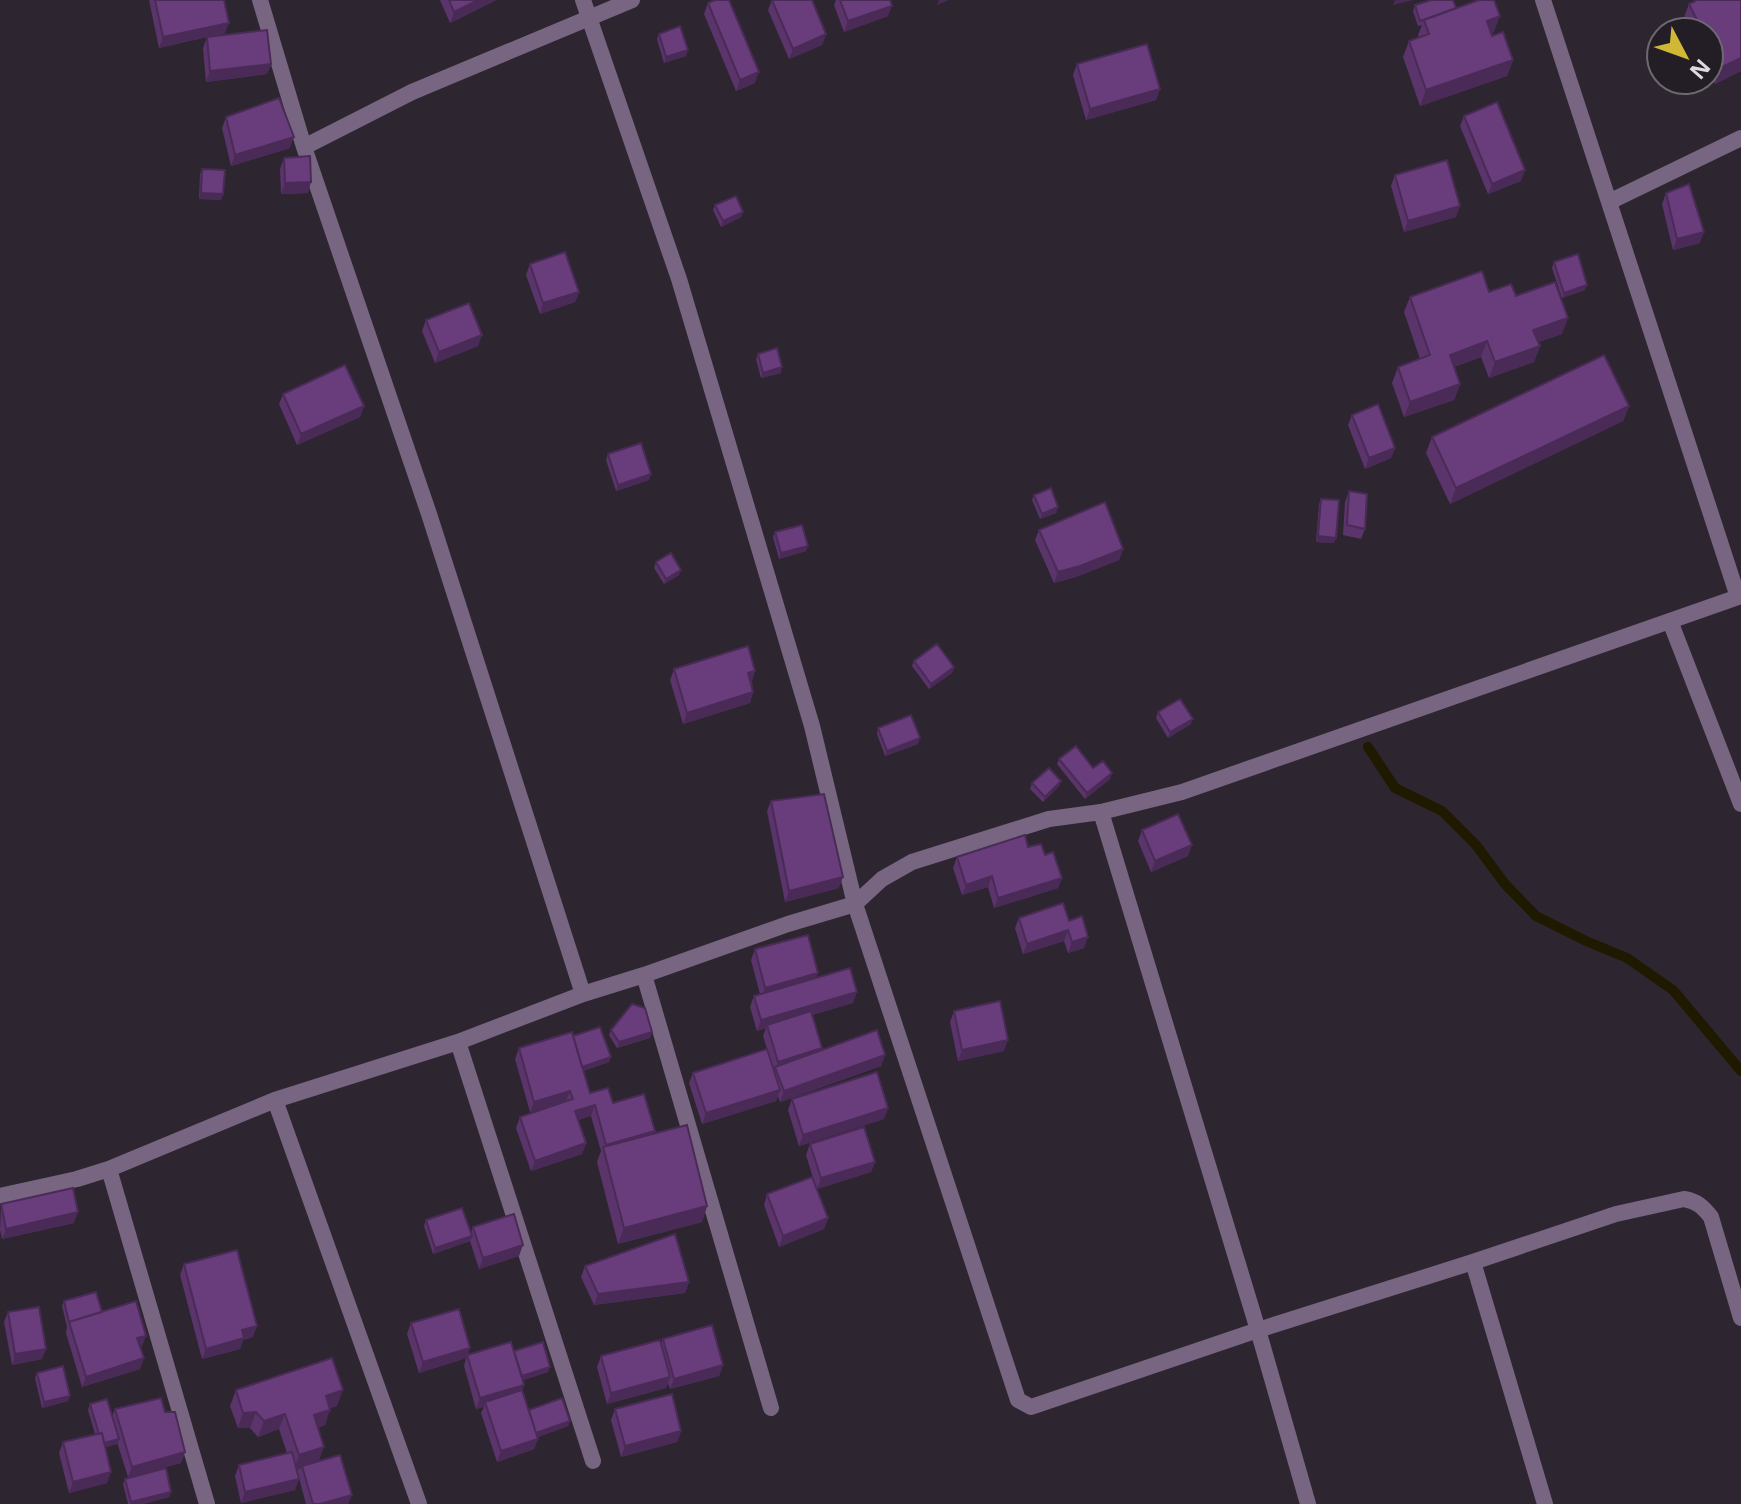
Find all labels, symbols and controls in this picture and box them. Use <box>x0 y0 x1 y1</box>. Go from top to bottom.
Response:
north arrow <box>1645 16 1725 96</box>
text: N <box>1684 53 1718 86</box>

